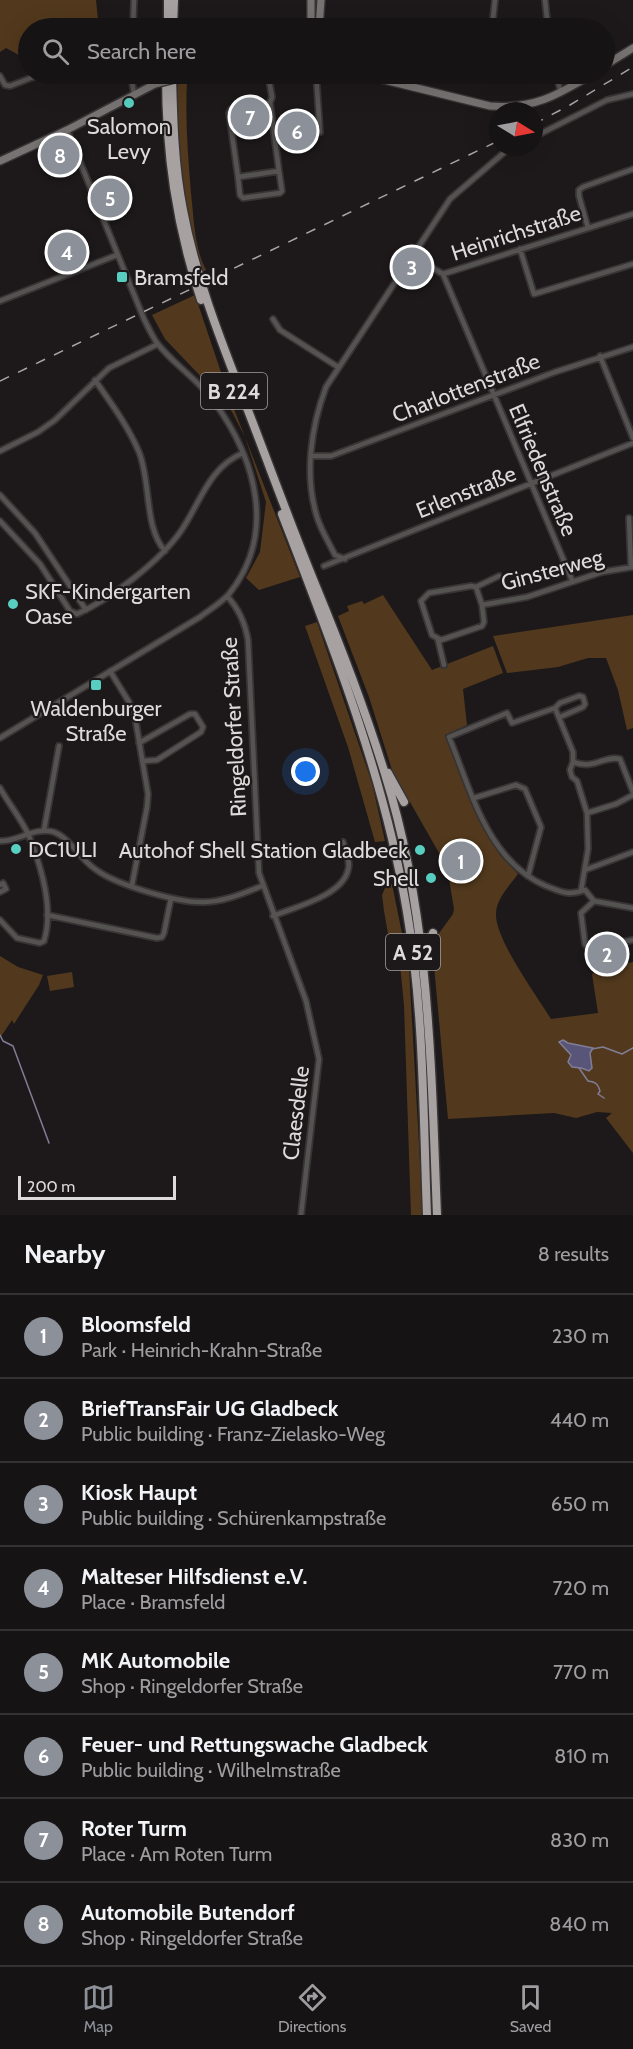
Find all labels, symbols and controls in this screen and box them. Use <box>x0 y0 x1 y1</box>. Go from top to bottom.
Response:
search box <box>18 18 615 84</box>
icon: search <box>39 35 72 68</box>
text: Search here <box>87 38 196 65</box>
pin: 7 <box>230 94 270 140</box>
marker: Salomon Levy <box>122 96 136 110</box>
north arrow <box>489 102 543 156</box>
pin: 6 <box>278 108 316 154</box>
place label: Salomon Levy <box>87 113 171 165</box>
pin: 8 <box>40 132 80 178</box>
pin: 5 <box>90 176 130 220</box>
street label: Heinrichstraße <box>448 199 584 267</box>
pin: 4 <box>48 230 86 274</box>
pin: 3 <box>392 244 432 290</box>
place label: Bramsfeld <box>134 264 228 291</box>
marker: Bramsfeld <box>115 270 129 284</box>
street label: Charlottenstraße <box>388 347 544 429</box>
road number: B 224 <box>201 373 267 409</box>
street label: Elfriedenstraße <box>503 400 583 540</box>
street label: Erlenstraße <box>412 460 520 524</box>
street label: Ginsterweg <box>498 543 607 597</box>
place label: SKF-Kindergarten Oase <box>25 578 191 630</box>
marker: SKF-Kindergarten Oase <box>6 597 20 611</box>
street label: Ringeldorfer Straße <box>216 636 252 818</box>
marker: Waldenburger Straße <box>89 678 103 692</box>
place label: Waldenburger Straße <box>30 695 162 747</box>
your location <box>291 757 320 786</box>
place label: DC1ULI <box>28 836 97 863</box>
place label: Autohof Shell Station Gladbeck <box>119 837 408 864</box>
pin: 1 <box>442 838 480 884</box>
marker: DC1ULI <box>9 842 23 856</box>
marker: Autohof Shell Station Gladbeck <box>413 843 427 857</box>
place label: Shell <box>373 865 420 892</box>
marker: Shell <box>424 871 438 885</box>
pin: 2 <box>588 932 626 976</box>
road number: A 52 <box>386 934 440 970</box>
street label: Claesdelle <box>277 1064 315 1162</box>
scale bar <box>18 1173 176 1200</box>
text: 200 m <box>27 1177 75 1196</box>
text: Nearby <box>24 1238 105 1270</box>
text: 8 results <box>538 1242 609 1266</box>
text: Bloomsfeld <box>81 1311 191 1338</box>
text: 1 <box>40 1324 47 1348</box>
text: 230 m <box>552 1324 609 1348</box>
text: Park · Heinrich-Krahn-Straße <box>81 1338 322 1362</box>
text: BriefTransFair UG Gladbeck <box>81 1395 338 1422</box>
text: 2 <box>38 1408 49 1432</box>
text: 440 m <box>550 1408 609 1432</box>
text: Public building · Franz-Zielasko-Weg <box>81 1422 385 1446</box>
text: Kiosk Haupt <box>81 1479 197 1506</box>
text: 3 <box>38 1492 49 1516</box>
text: 650 m <box>551 1492 609 1516</box>
text: Public building · Schürenkampstraße <box>81 1506 386 1530</box>
text: Malteser Hilfsdienst e.V. <box>81 1563 307 1590</box>
text: 4 <box>37 1576 50 1600</box>
text: 720 m <box>552 1576 609 1600</box>
text: Place · Bramsfeld <box>81 1590 225 1614</box>
text: MK Automobile <box>81 1647 230 1674</box>
text: 5 <box>38 1660 49 1684</box>
text: 770 m <box>553 1660 609 1684</box>
text: Shop · Ringeldorfer Straße <box>81 1674 303 1698</box>
text: Feuer- und Rettungswache Gladbeck <box>81 1731 428 1758</box>
text: 6 <box>38 1744 49 1768</box>
text: 810 m <box>554 1744 609 1768</box>
text: Public building · Wilhelmstraße <box>81 1758 341 1782</box>
text: Roter Turm <box>81 1815 187 1842</box>
text: 7 <box>38 1828 49 1852</box>
text: 830 m <box>550 1828 609 1852</box>
text: Place · Am Roten Turm <box>81 1842 272 1866</box>
text: Automobile Butendorf <box>81 1899 295 1926</box>
text: 8 <box>37 1912 50 1936</box>
text: 840 m <box>549 1912 609 1936</box>
text: Shop · Ringeldorfer Straße <box>81 1926 303 1950</box>
tab: Map <box>82 1981 115 2036</box>
tab: Directions <box>278 1981 346 2036</box>
tab: Saved <box>510 1981 551 2036</box>

